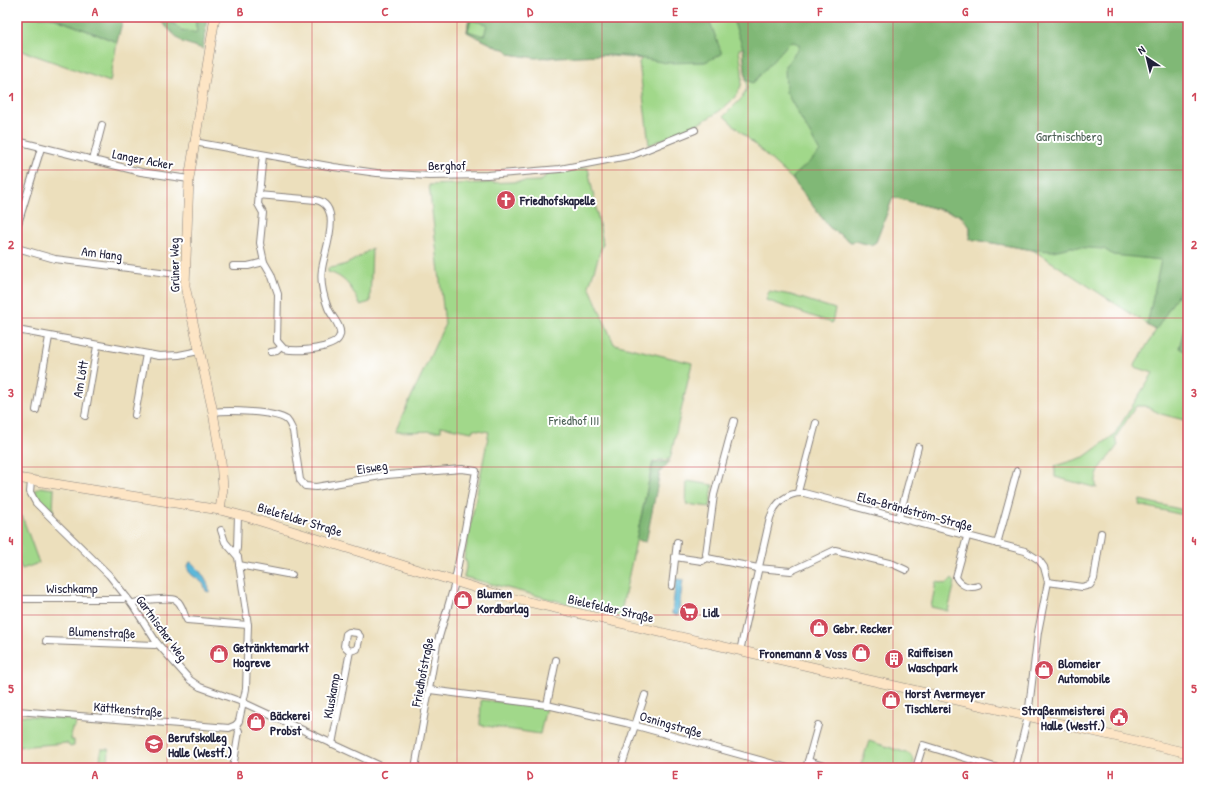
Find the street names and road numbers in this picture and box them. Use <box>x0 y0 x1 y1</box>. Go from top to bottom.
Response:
street label: Langer Acker <box>111 144 175 174</box>
street label: Berghof <box>428 156 466 174</box>
street label: Grüner Weg <box>165 237 183 292</box>
street label: Am Hang <box>81 242 124 264</box>
street label: Am Lött <box>68 359 92 399</box>
street label: Eisweg <box>355 456 389 478</box>
street label: Elsa-Brändström-Straße <box>855 487 975 535</box>
street label: Bielefelder Straße <box>256 498 344 540</box>
street label: Wischkamp <box>46 579 98 597</box>
street label: Bielefelder Straße <box>566 589 656 627</box>
street label: Gartnischer Weg <box>132 591 192 665</box>
street label: Blumenstraße <box>68 622 136 642</box>
street label: Friedhofstraße <box>406 636 438 709</box>
street label: Kluskamp <box>318 672 344 720</box>
street label: Kättkenstraße <box>93 697 163 721</box>
street label: Osningstraße <box>638 706 704 742</box>

